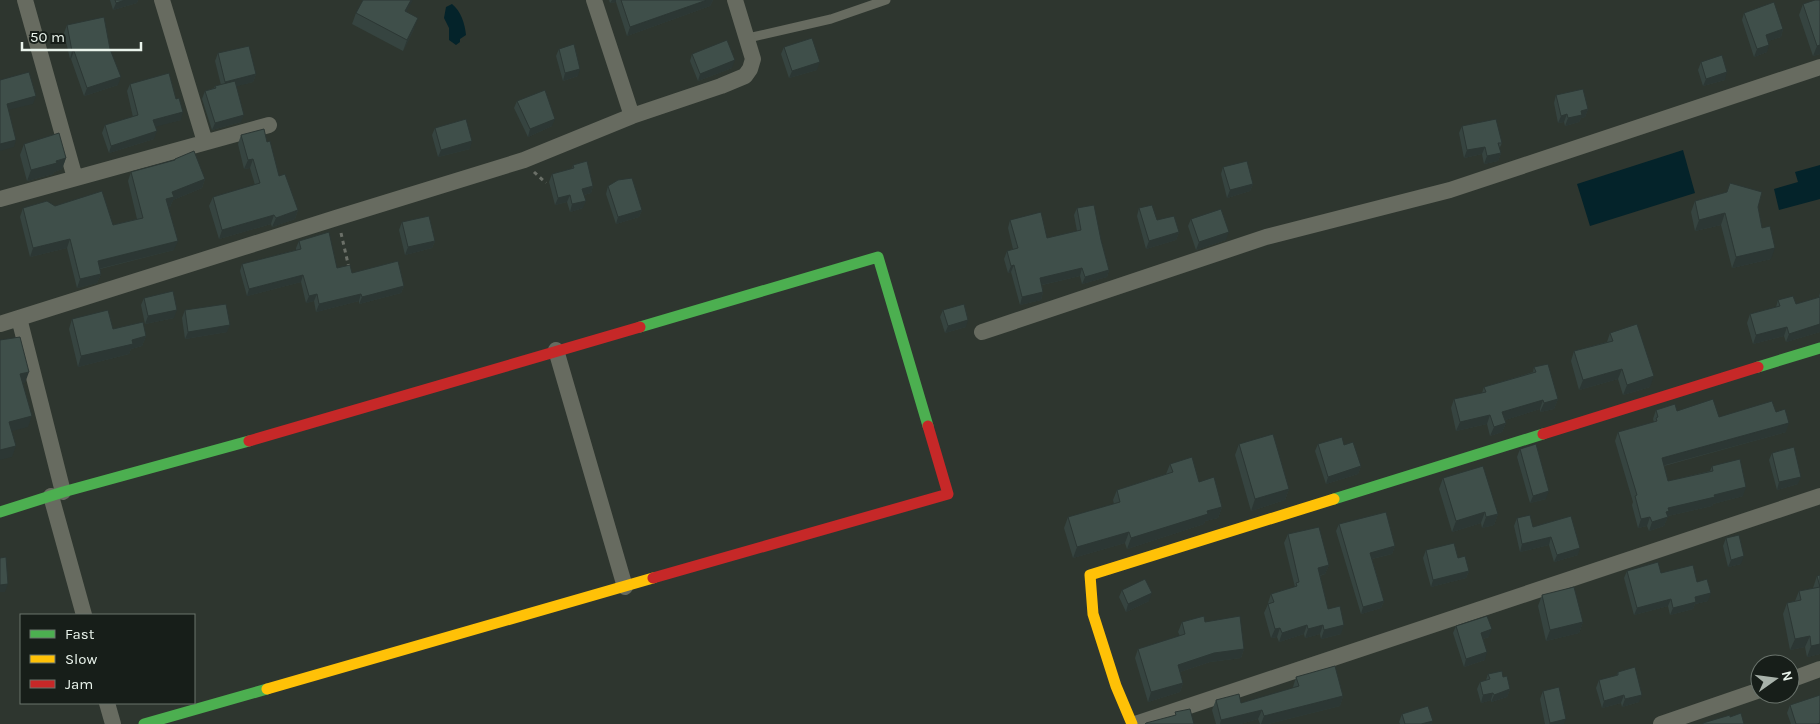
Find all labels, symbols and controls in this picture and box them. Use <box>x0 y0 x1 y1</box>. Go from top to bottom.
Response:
scale bar <box>22 20 141 52</box>
text: 50 m <box>30 28 65 46</box>
legend <box>20 614 195 704</box>
text: Fast <box>65 625 95 643</box>
text: Slow <box>65 650 97 668</box>
north arrow <box>1750 654 1800 704</box>
text: N <box>1778 669 1797 683</box>
text: Jam <box>65 675 93 693</box>

